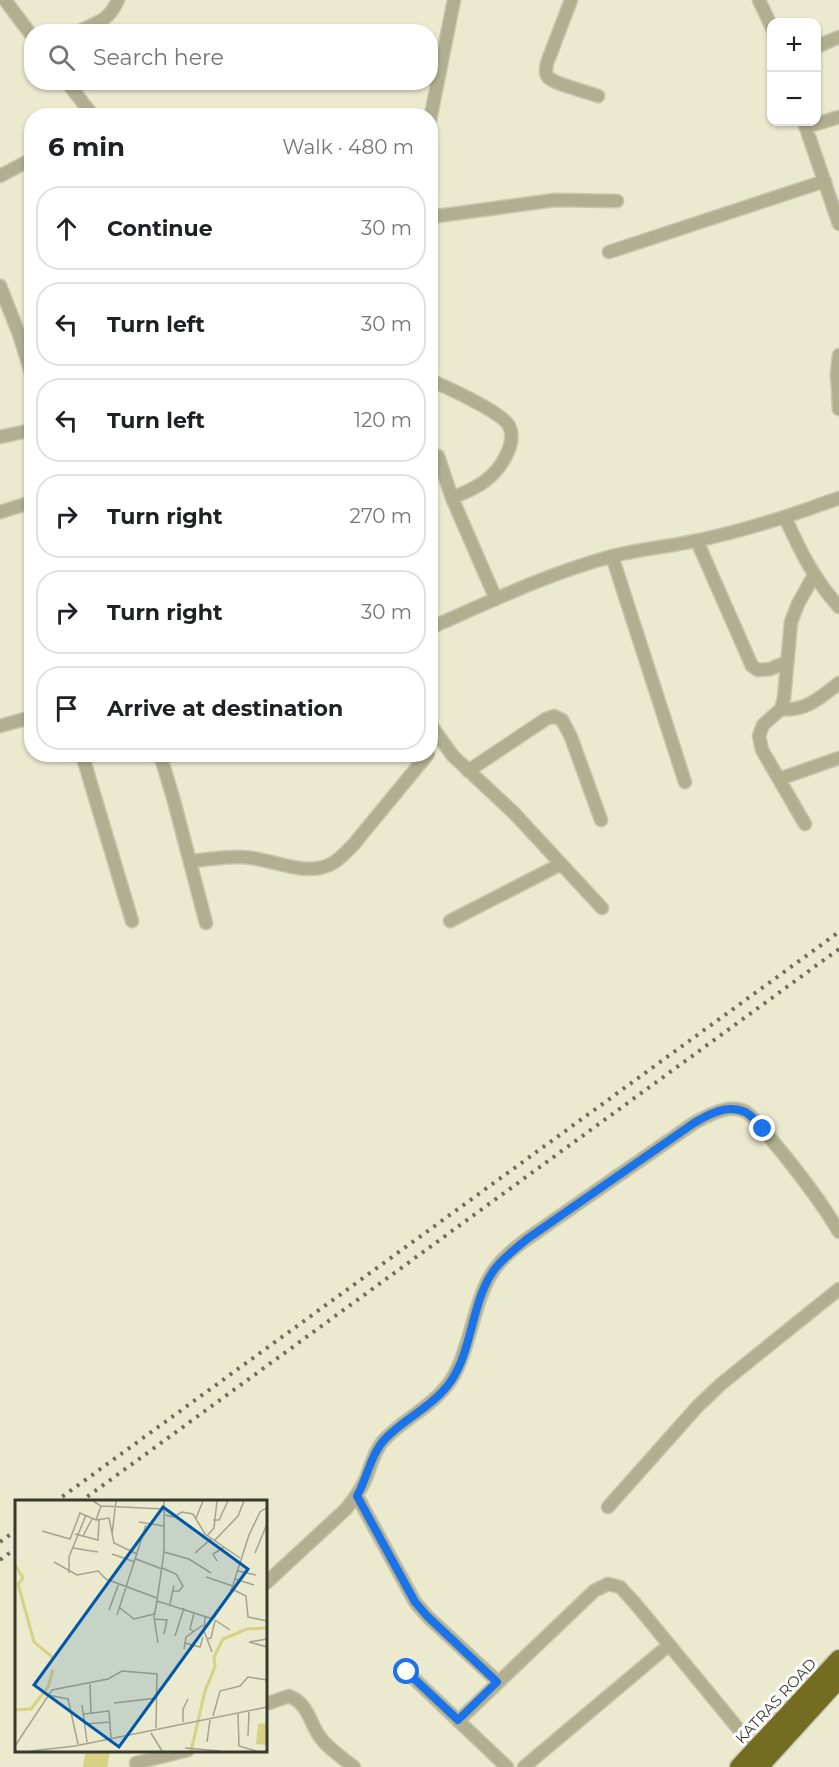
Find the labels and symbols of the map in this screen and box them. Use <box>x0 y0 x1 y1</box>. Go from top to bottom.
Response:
route end <box>749 1115 775 1141</box>
inset map <box>15 1500 267 1752</box>
street label: KATRAS ROAD <box>731 1654 820 1747</box>
route start <box>393 1658 419 1684</box>

